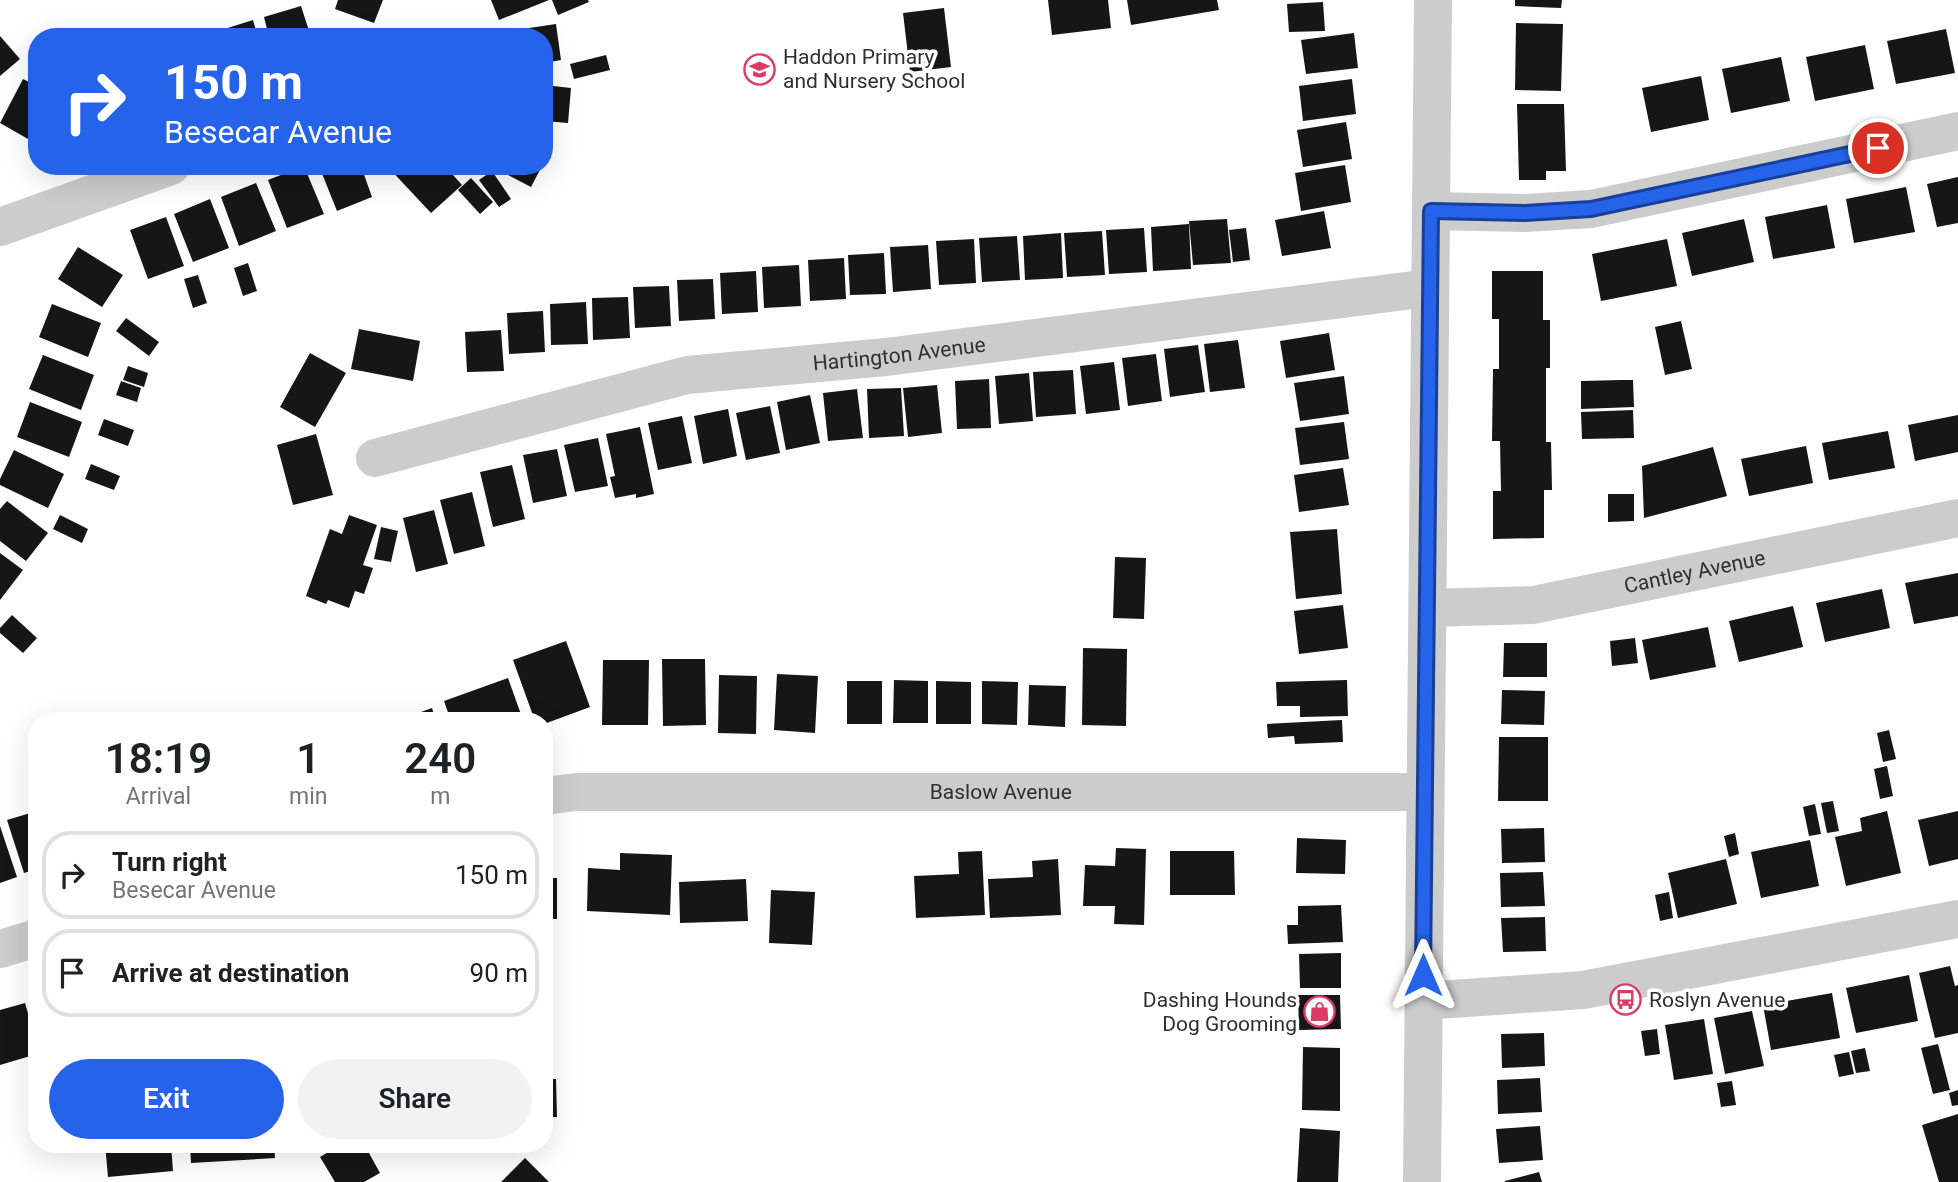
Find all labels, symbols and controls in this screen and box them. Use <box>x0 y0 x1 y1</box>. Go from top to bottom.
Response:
place label: Haddon Primary and Nursery School <box>783 45 965 93</box>
school or university icon: Haddon Primary and Nursery School <box>743 52 777 86</box>
text: 150 m <box>164 54 303 111</box>
icon: right <box>49 56 140 147</box>
text: Besecar Avenue <box>164 113 392 151</box>
pin <box>1848 118 1908 178</box>
icon: arrive <box>1859 129 1897 167</box>
street label: Hartington Avenue <box>812 332 987 376</box>
street label: Cantley Avenue <box>1622 546 1767 598</box>
text: 18:19 <box>105 734 212 783</box>
text: 1 <box>296 734 320 783</box>
text: 240 <box>404 734 476 783</box>
street label: Baslow Avenue <box>930 780 1072 804</box>
text: Arrival <box>126 783 191 810</box>
text: min <box>289 783 327 810</box>
text: m <box>430 783 450 810</box>
text: Turn right <box>112 847 227 877</box>
icon: right <box>53 856 91 894</box>
text: 150 m <box>455 860 528 890</box>
text: Besecar Avenue <box>112 877 276 904</box>
position arrow <box>1386 938 1460 1012</box>
icon: arrive <box>53 954 91 992</box>
text: Arrive at destination <box>112 958 349 988</box>
text: 90 m <box>470 958 528 988</box>
bus stop icon: Roslyn Avenue <box>1609 983 1643 1017</box>
place label: Dashing Hounds Dog Grooming <box>1143 988 1297 1036</box>
place label: Roslyn Avenue <box>1649 988 1785 1012</box>
shop icon: Dashing Hounds Dog Grooming <box>1303 995 1337 1029</box>
button: Exit <box>49 1059 284 1139</box>
button: Share <box>298 1059 532 1139</box>

